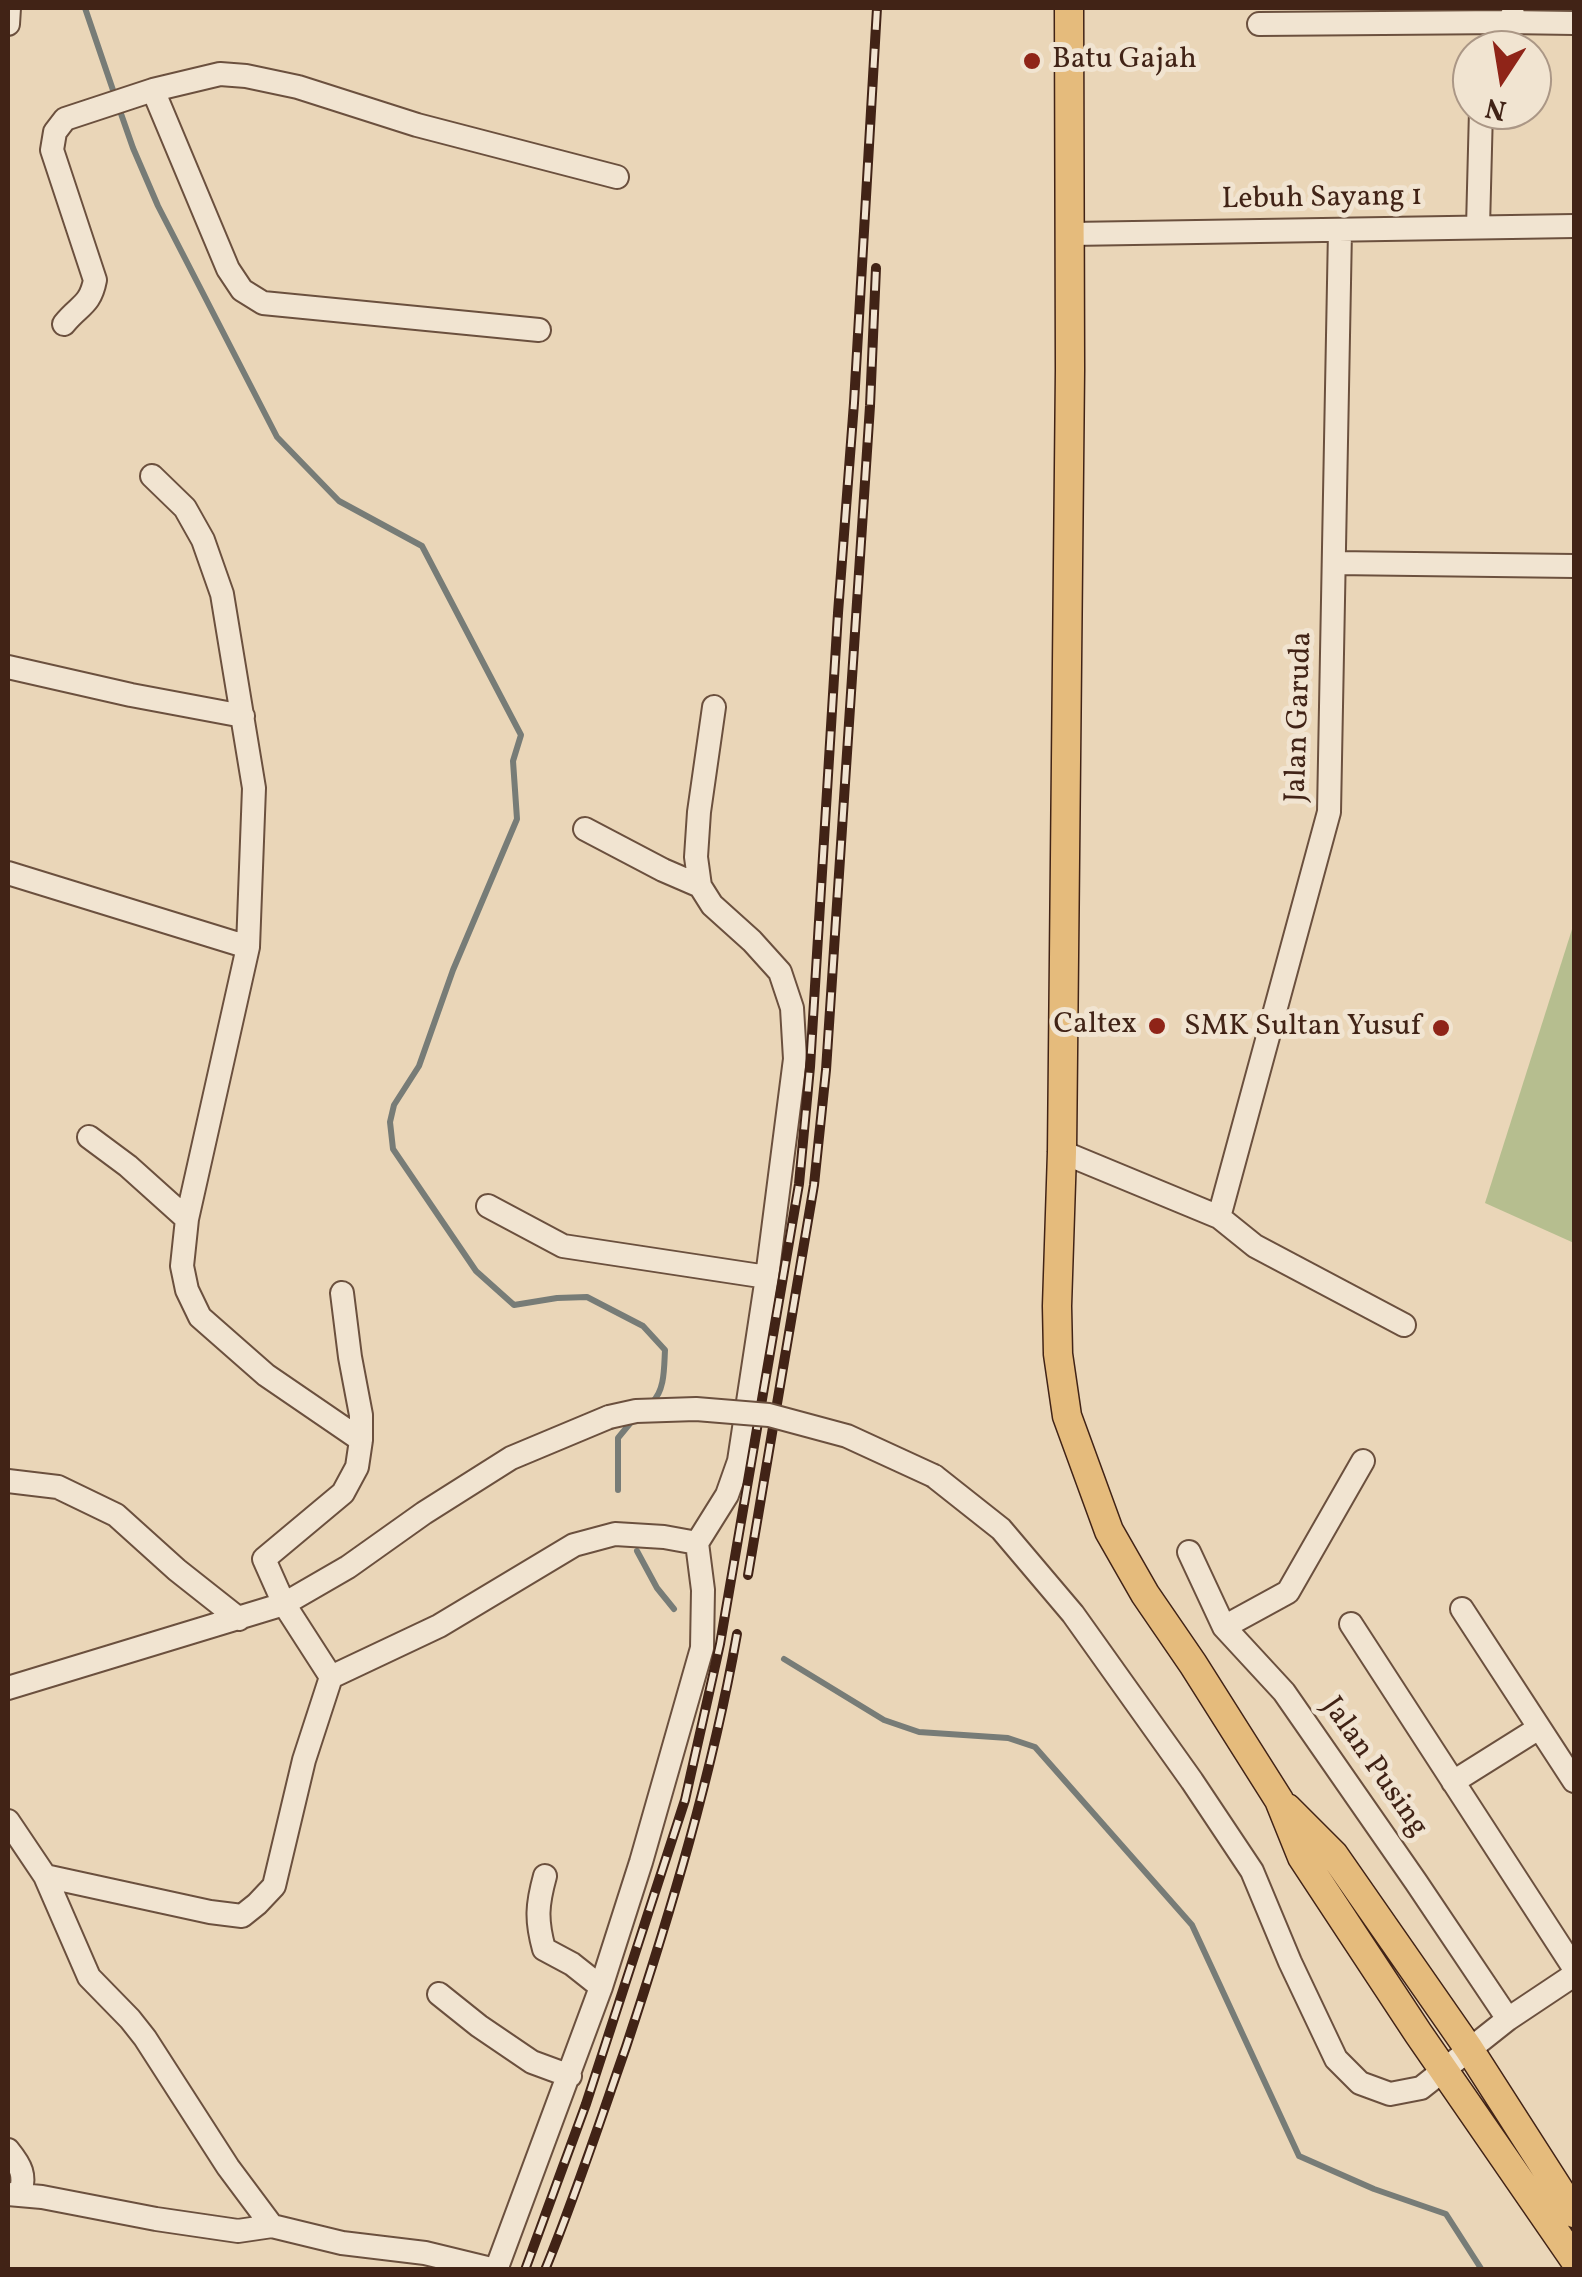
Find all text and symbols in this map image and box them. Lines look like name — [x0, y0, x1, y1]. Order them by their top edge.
north arrow — [1452, 30, 1552, 130]
place label: Batu Gajah — [1052, 43, 1197, 79]
marker: Batu Gajah — [1021, 50, 1043, 72]
text: N — [1482, 87, 1510, 129]
street label: Lebuh Sayang 1 — [1221, 180, 1423, 220]
street label: Jalan Garuda — [1280, 631, 1322, 803]
place label: Caltex — [1053, 1008, 1137, 1044]
place label: SMK Sultan Yusuf — [1184, 1010, 1421, 1046]
marker: Caltex — [1146, 1015, 1168, 1037]
marker: SMK Sultan Yusuf — [1430, 1017, 1452, 1039]
street label: Jalan Pusing — [1312, 1691, 1434, 1845]

